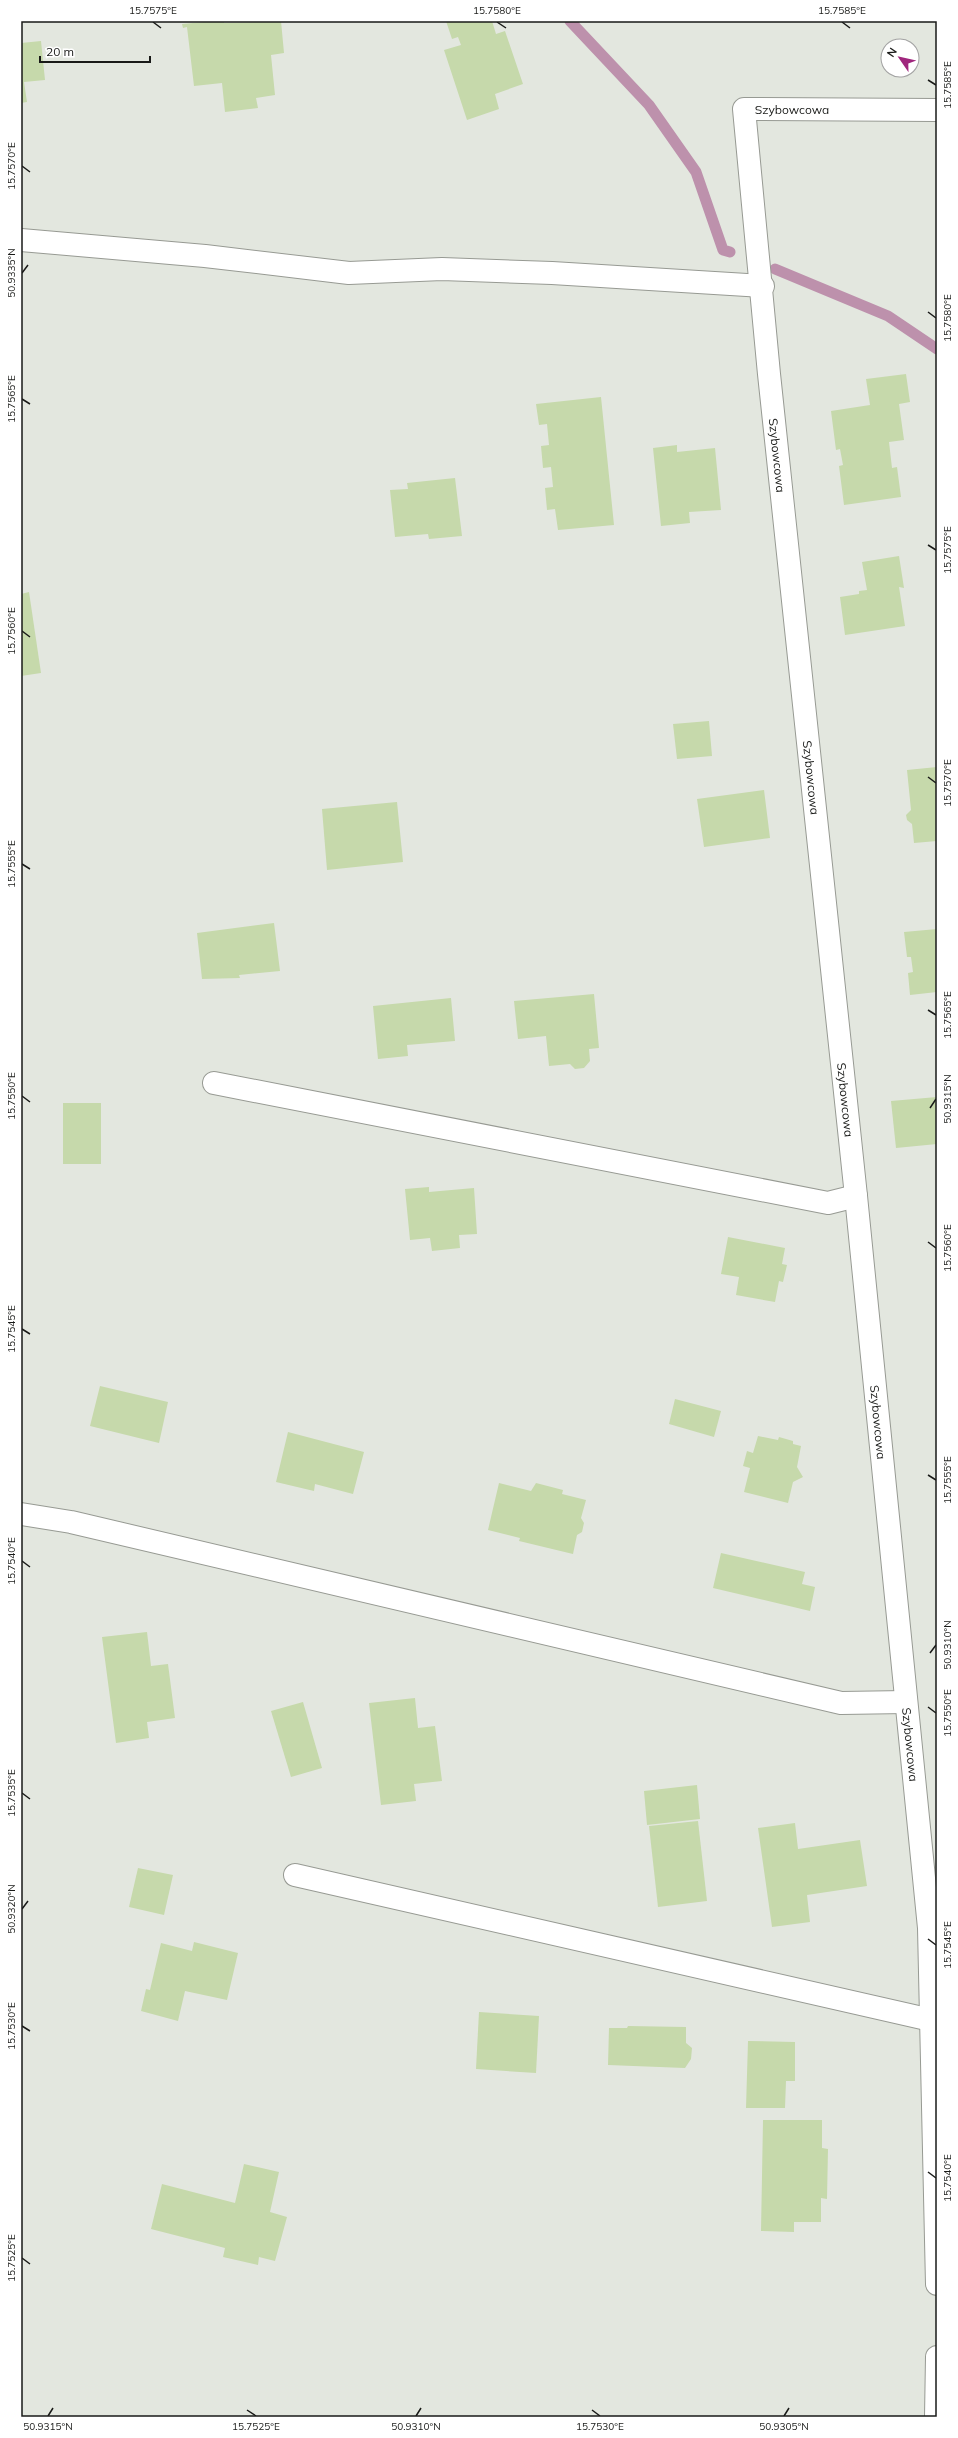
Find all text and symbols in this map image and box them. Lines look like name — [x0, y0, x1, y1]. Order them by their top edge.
text: 15.7575°E — [129, 4, 177, 17]
text: 15.7580°E — [473, 4, 521, 17]
text: 15.7585°E — [818, 4, 866, 17]
scale bar — [40, 38, 150, 64]
north arrow — [880, 38, 920, 78]
text: 20 m — [46, 44, 74, 59]
text: N — [884, 45, 900, 60]
text: 15.7585°E — [941, 61, 954, 109]
street label: Szybowcowa — [755, 102, 829, 117]
text: 15.7570°E — [5, 142, 18, 190]
text: 50.9335°N — [5, 248, 18, 298]
text: 15.7580°E — [941, 294, 954, 342]
text: 15.7565°E — [5, 375, 18, 423]
street label: Szybowcowa — [766, 418, 789, 493]
text: 15.7575°E — [941, 526, 954, 574]
text: 15.7560°E — [5, 607, 18, 655]
street label: Szybowcowa — [800, 740, 823, 815]
text: 15.7570°E — [941, 759, 954, 807]
text: 15.7555°E — [5, 840, 18, 888]
text: 15.7565°E — [941, 991, 954, 1039]
street label: Szybowcowa — [834, 1062, 857, 1138]
text: 15.7550°E — [5, 1072, 18, 1120]
text: 50.9315°N — [941, 1074, 954, 1124]
text: 15.7560°E — [941, 1224, 954, 1272]
text: 15.7545°E — [5, 1305, 18, 1353]
street label: Szybowcowa — [867, 1384, 890, 1460]
text: 15.7555°E — [941, 1456, 954, 1504]
text: 15.7540°E — [5, 1537, 18, 1585]
text: 50.9310°N — [941, 1620, 954, 1670]
text: 15.7550°E — [941, 1689, 954, 1737]
street label: Szybowcowa — [900, 1707, 922, 1782]
text: 15.7535°E — [5, 1769, 18, 1817]
text: 50.9320°N — [5, 1884, 18, 1934]
text: 15.7545°E — [941, 1921, 954, 1969]
text: 15.7530°E — [5, 2002, 18, 2050]
text: 15.7540°E — [941, 2154, 954, 2202]
text: 15.7525°E — [5, 2234, 18, 2282]
text: 50.9315°N — [23, 2420, 73, 2433]
text: 15.7525°E — [232, 2420, 280, 2433]
text: 50.9310°N — [391, 2420, 441, 2433]
text: 15.7530°E — [576, 2420, 624, 2433]
text: 50.9305°N — [759, 2420, 809, 2433]

